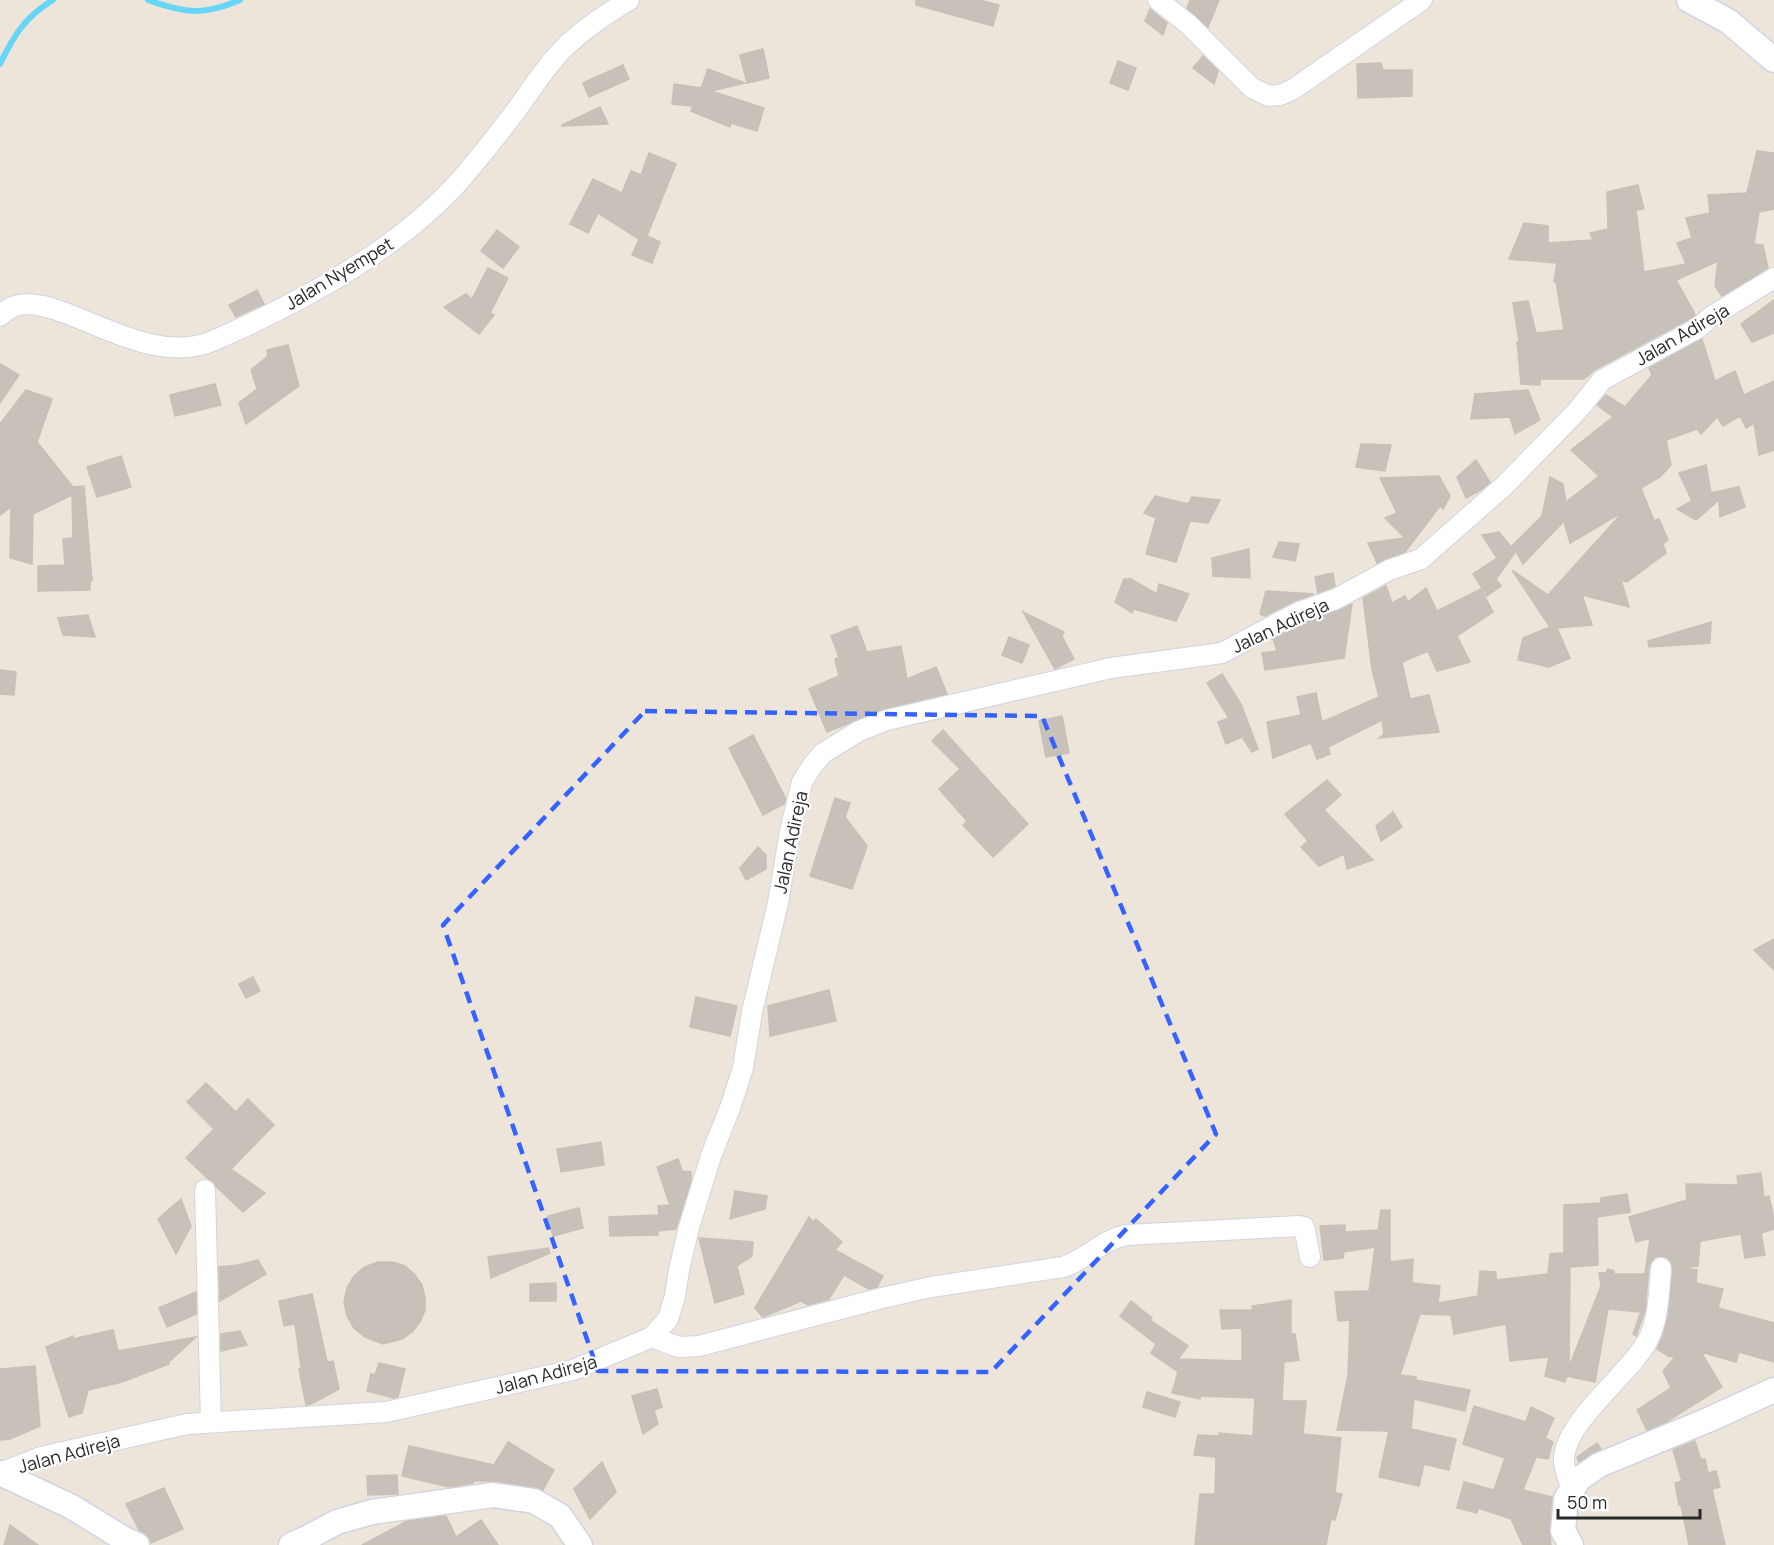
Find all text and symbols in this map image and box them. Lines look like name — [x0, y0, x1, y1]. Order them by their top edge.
street label: Jalan Nyempet — [280, 231, 398, 315]
street label: Jalan Adireja — [1631, 297, 1733, 371]
street label: Jalan Adireja — [1228, 592, 1332, 658]
street label: Jalan Adireja — [767, 788, 813, 896]
street label: Jalan Adireja — [492, 1349, 600, 1399]
street label: Jalan Adireja — [15, 1428, 123, 1478]
scale bar — [1558, 1482, 1700, 1520]
text: 50 m — [1567, 1490, 1607, 1514]

